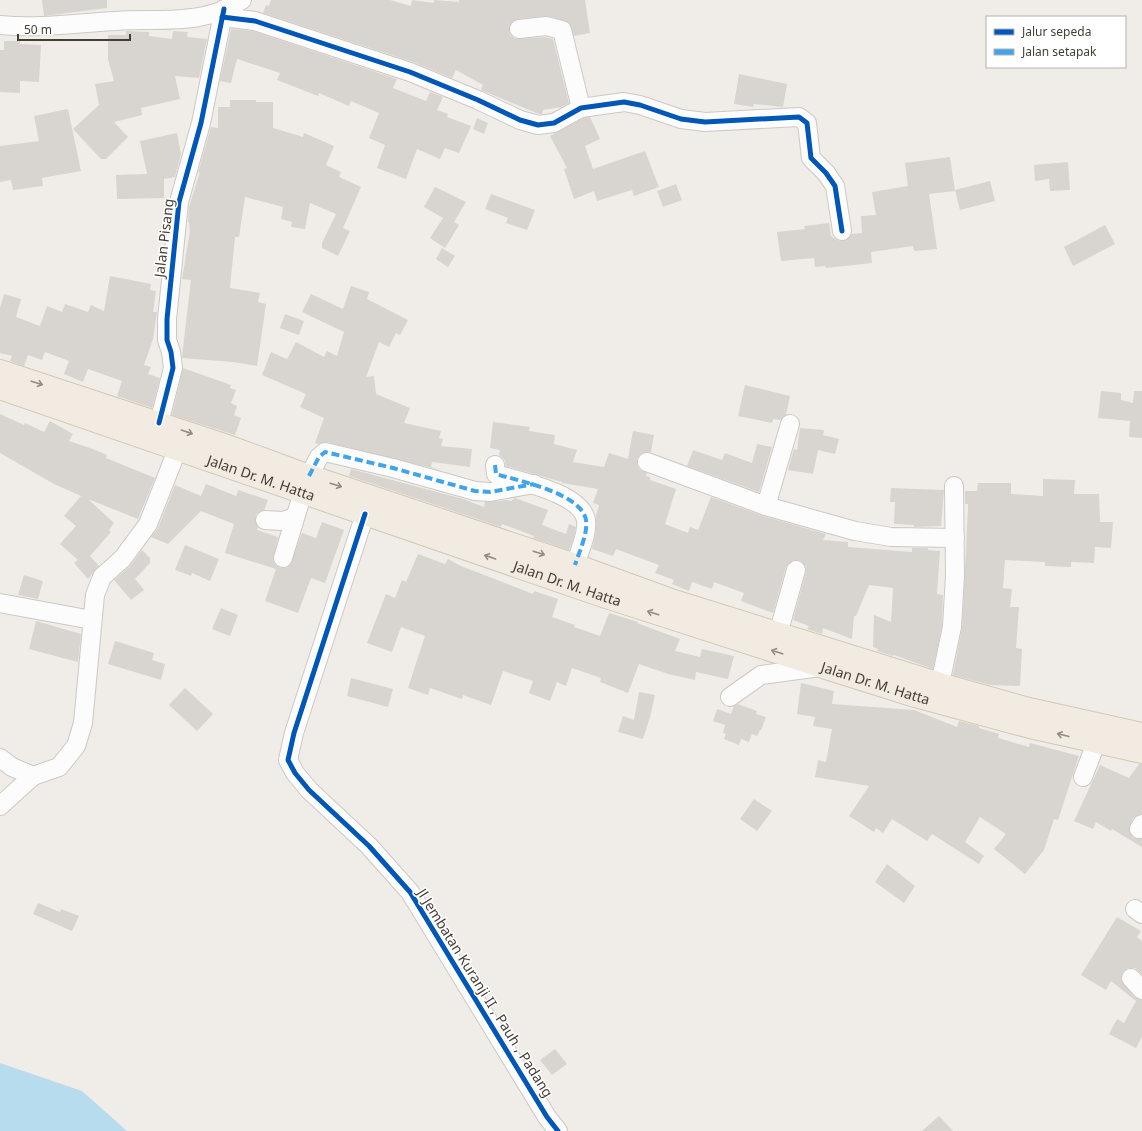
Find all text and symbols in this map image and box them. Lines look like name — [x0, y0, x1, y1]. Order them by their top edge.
scale bar — [18, 16, 130, 42]
legend — [986, 16, 1126, 68]
text: 50 m — [24, 21, 52, 38]
text: Jalur sepeda — [1021, 23, 1091, 40]
text: Jalan setapak — [1021, 43, 1097, 60]
street label: Jalan Pisang — [149, 197, 178, 280]
one-way arrow — [30, 380, 43, 387]
one-way arrow — [181, 429, 193, 437]
street label: Jalan Dr. M. Hatta — [203, 449, 318, 505]
one-way arrow — [330, 482, 343, 489]
one-way arrow — [532, 550, 545, 557]
one-way arrow — [484, 553, 496, 561]
street label: Jalan Dr. M. Hatta — [509, 555, 624, 610]
one-way arrow — [647, 608, 659, 616]
one-way arrow — [771, 648, 783, 656]
street label: Jalan Dr. M. Hatta — [817, 656, 932, 709]
one-way arrow — [1057, 730, 1070, 738]
street label: Jl Jembatan Kuranji II , Pauh , Padang — [412, 883, 558, 1101]

